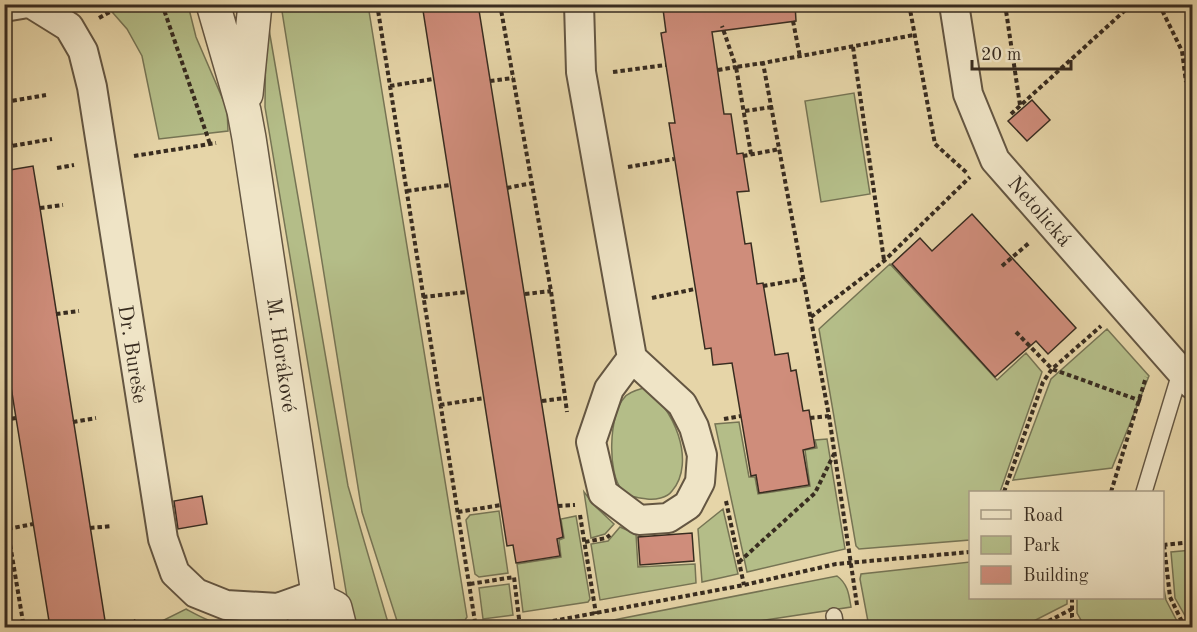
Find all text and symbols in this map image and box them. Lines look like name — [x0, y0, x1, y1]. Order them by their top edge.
scale bar — [972, 33, 1071, 71]
text: 20 m — [981, 46, 1021, 64]
street label: Netolická — [1003, 173, 1075, 251]
street label: M. Horákové — [262, 297, 299, 414]
street label: Dr. Bureše — [113, 303, 150, 405]
legend — [969, 491, 1164, 599]
text: Road — [1023, 507, 1063, 525]
text: Park — [1023, 537, 1060, 555]
text: Building — [1023, 567, 1089, 585]

